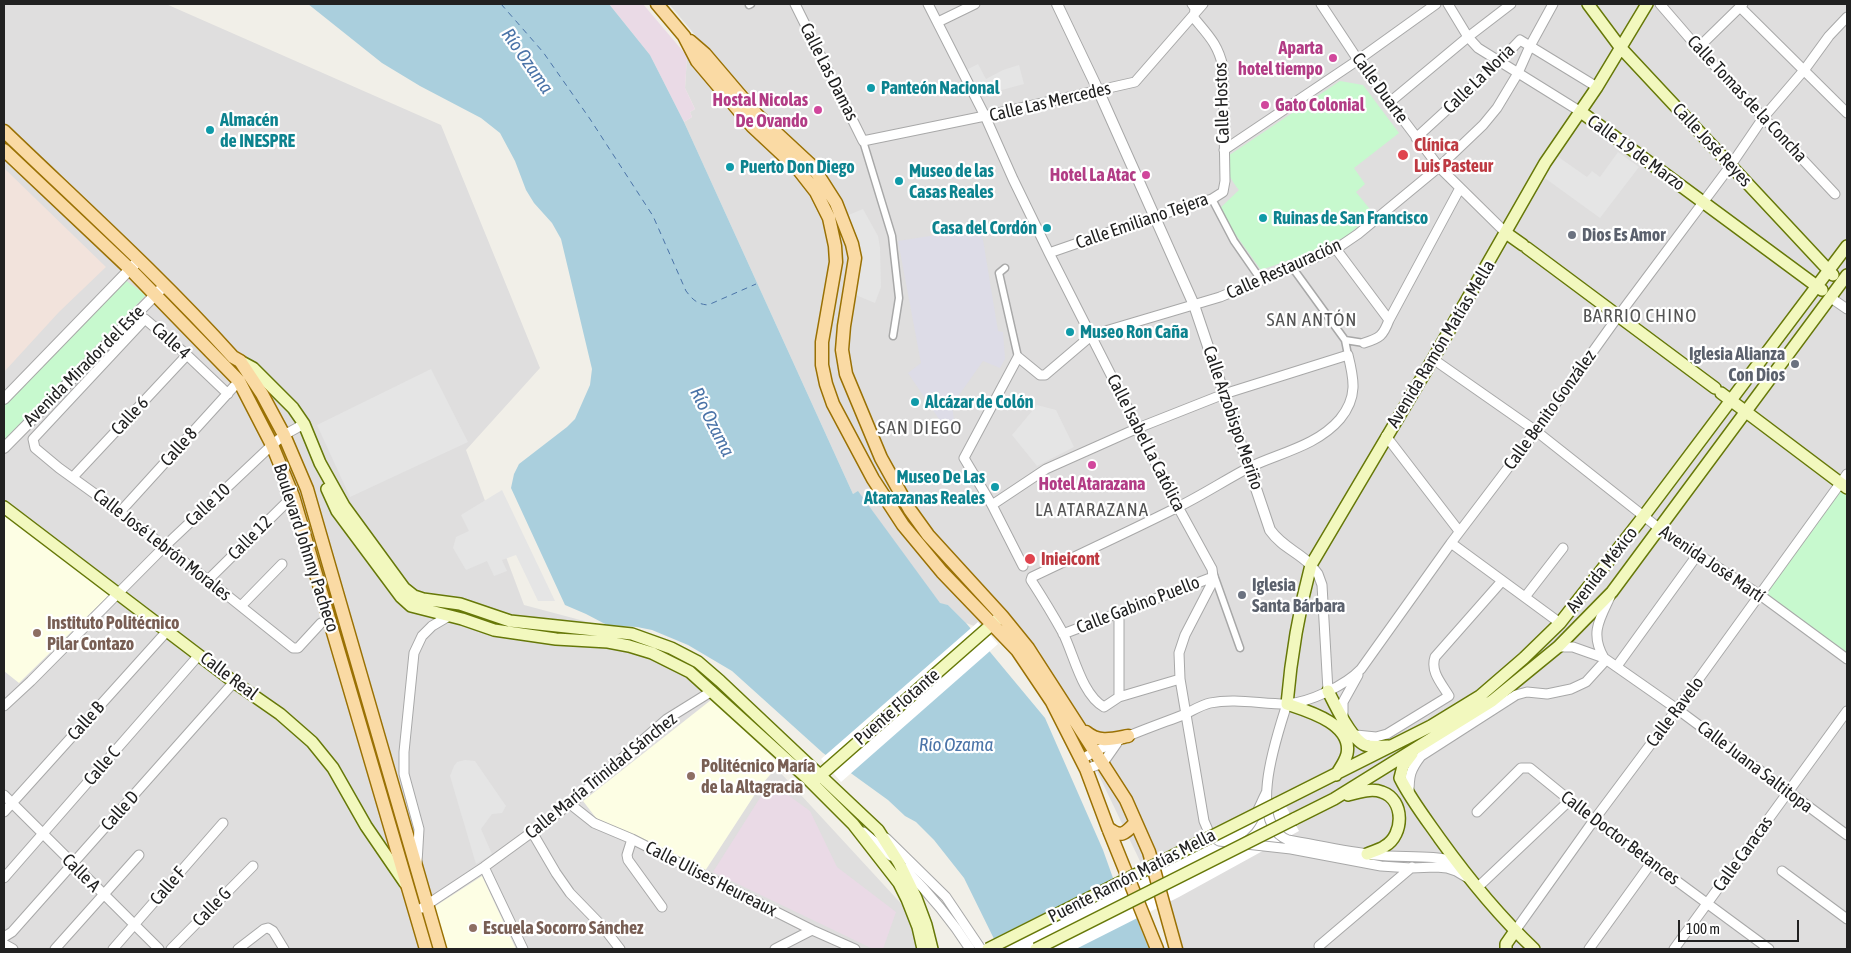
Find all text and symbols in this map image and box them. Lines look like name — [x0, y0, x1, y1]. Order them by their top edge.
street label: Calle Las Damas — [795, 20, 863, 124]
water label: Río Ozama — [496, 24, 558, 98]
street label: Calle Tomas de la Concha — [1683, 31, 1811, 167]
place label: Aparta hotel tiempo — [1238, 37, 1323, 80]
street label: Calle La Noria — [1439, 40, 1519, 118]
street label: Calle Duarte — [1347, 49, 1413, 127]
marker: Aparta hotel tiempo — [1327, 52, 1339, 64]
street label: Calle Hostos — [1210, 62, 1234, 144]
place label: Panteón Nacional — [881, 77, 999, 99]
street label: Calle Las Mercedes — [987, 78, 1113, 126]
marker: Panteón Nacional — [865, 82, 877, 94]
place label: Hostal Nicolas De Ovando — [713, 89, 808, 132]
place label: Gato Colonial — [1275, 94, 1364, 116]
marker: Gato Colonial — [1259, 99, 1271, 111]
street label: Calle José Reyes — [1668, 99, 1756, 191]
marker: Hostal Nicolas De Ovando — [812, 104, 824, 116]
place label: Almacén de INESPRE — [220, 109, 295, 152]
street label: Calle 19 de Marzo — [1583, 110, 1689, 196]
marker: Almacén de INESPRE — [204, 124, 216, 136]
place label: Clínica Luis Pasteur — [1414, 134, 1493, 176]
marker: Clínica Luis Pasteur — [1396, 148, 1410, 162]
place label: Puerto Don Diego — [740, 156, 855, 178]
place label: Museo de las Casas Reales — [909, 160, 994, 202]
marker: Puerto Don Diego — [724, 161, 736, 173]
place label: Hotel La Atac — [1050, 164, 1136, 186]
marker: Hotel La Atac — [1140, 169, 1152, 181]
marker: Museo de las Casas Reales — [893, 175, 905, 187]
street label: Calle Emiliano Tejera — [1073, 188, 1211, 254]
place label: Ruinas de San Francisco — [1273, 207, 1428, 229]
marker: Ruinas de San Francisco — [1257, 212, 1269, 224]
place label: Casa del Cordón — [932, 217, 1037, 239]
marker: Casa del Cordón — [1041, 222, 1053, 234]
place label: Dios Es Amor — [1582, 224, 1666, 246]
marker: Dios Es Amor — [1566, 229, 1578, 241]
street label: Calle Restauración — [1223, 234, 1345, 304]
street label: Avenida Ramón Matías Mella — [1382, 256, 1500, 432]
street label: Avenida Mirador del Este — [19, 301, 149, 431]
district label: BARRIO CHINO — [1581, 305, 1699, 327]
district label: SAN ANTÓN — [1265, 309, 1359, 331]
street label: Calle 4 — [147, 318, 195, 364]
place label: Museo Ron Caña — [1080, 321, 1188, 343]
marker: Museo Ron Caña — [1064, 326, 1076, 338]
street label: Calle Arzobispo Meriño — [1198, 343, 1268, 493]
place label: Iglesia Alianza Con Dios — [1689, 343, 1785, 386]
street label: Calle Benito González — [1499, 346, 1601, 474]
marker: Iglesia Alianza Con Dios — [1789, 358, 1801, 370]
street label: Calle Isabel La Católica — [1102, 371, 1190, 515]
water label: Río Ozama — [685, 384, 739, 460]
place label: Alcázar de Colón — [925, 391, 1034, 413]
street label: Calle 6 — [107, 392, 153, 440]
marker: Alcázar de Colón — [909, 396, 921, 408]
district label: SAN DIEGO — [876, 417, 964, 439]
street label: Calle 8 — [156, 423, 202, 471]
marker: Hotel Atarazana — [1086, 459, 1098, 471]
street label: Boulevard Johnny Pacheco — [269, 461, 343, 635]
place label: Museo De Las Atarazanas Reales — [864, 466, 985, 508]
place label: Hotel Atarazana — [1039, 473, 1145, 495]
street label: Calle 10 — [181, 479, 235, 531]
marker: Museo De Las Atarazanas Reales — [989, 481, 1001, 493]
street label: Calle José Lebrón Morales — [89, 484, 235, 606]
district label: LA ATARAZANA — [1034, 499, 1150, 521]
street label: Calle 12 — [223, 511, 277, 565]
street label: Avenida José Martí — [1655, 521, 1769, 607]
street label: Avenida México — [1562, 523, 1642, 617]
place label: Inieicont — [1041, 548, 1100, 570]
marker: Inieicont — [1023, 552, 1037, 566]
street label: Calle Gabino Puello — [1073, 572, 1203, 638]
place label: Iglesia Santa Bárbara — [1252, 574, 1345, 616]
marker: Iglesia Santa Bárbara — [1236, 589, 1248, 601]
place label: Instituto Politécnico Pilar Contazo — [47, 612, 180, 654]
marker: Instituto Politécnico Pilar Contazo — [31, 627, 43, 639]
street label: Calle Real — [196, 647, 262, 705]
street label: Puente Flotante — [850, 664, 944, 750]
street label: Calle Ravelo — [1642, 673, 1708, 751]
street label: Calle B — [63, 697, 109, 745]
street label: Calle María Trinidad Sánchez — [521, 708, 681, 844]
street label: Calle Juana Saltitopa — [1693, 716, 1817, 818]
water label: Río Ozama — [919, 734, 993, 756]
street label: Calle C — [79, 742, 125, 790]
place label: Politécnico María de la Altagracia — [701, 755, 815, 798]
marker: Politécnico María de la Altagracia — [685, 770, 697, 782]
street label: Calle D — [96, 786, 144, 836]
street label: Calle Doctor Betances — [1556, 786, 1684, 890]
street label: Calle Caracas — [1709, 812, 1777, 896]
street label: Puente Ramón Matías Mella — [1045, 824, 1219, 928]
street label: Calle Ulises Heureaux — [642, 837, 780, 921]
street label: Calle A — [57, 849, 105, 897]
street label: Calle F — [146, 862, 190, 910]
street label: Calle G — [188, 883, 236, 931]
scale bar — [1681, 910, 1802, 942]
place label: Escuela Socorro Sánchez — [483, 917, 644, 939]
text: 100 m — [1686, 920, 1720, 937]
marker: Escuela Socorro Sánchez — [467, 922, 479, 934]

